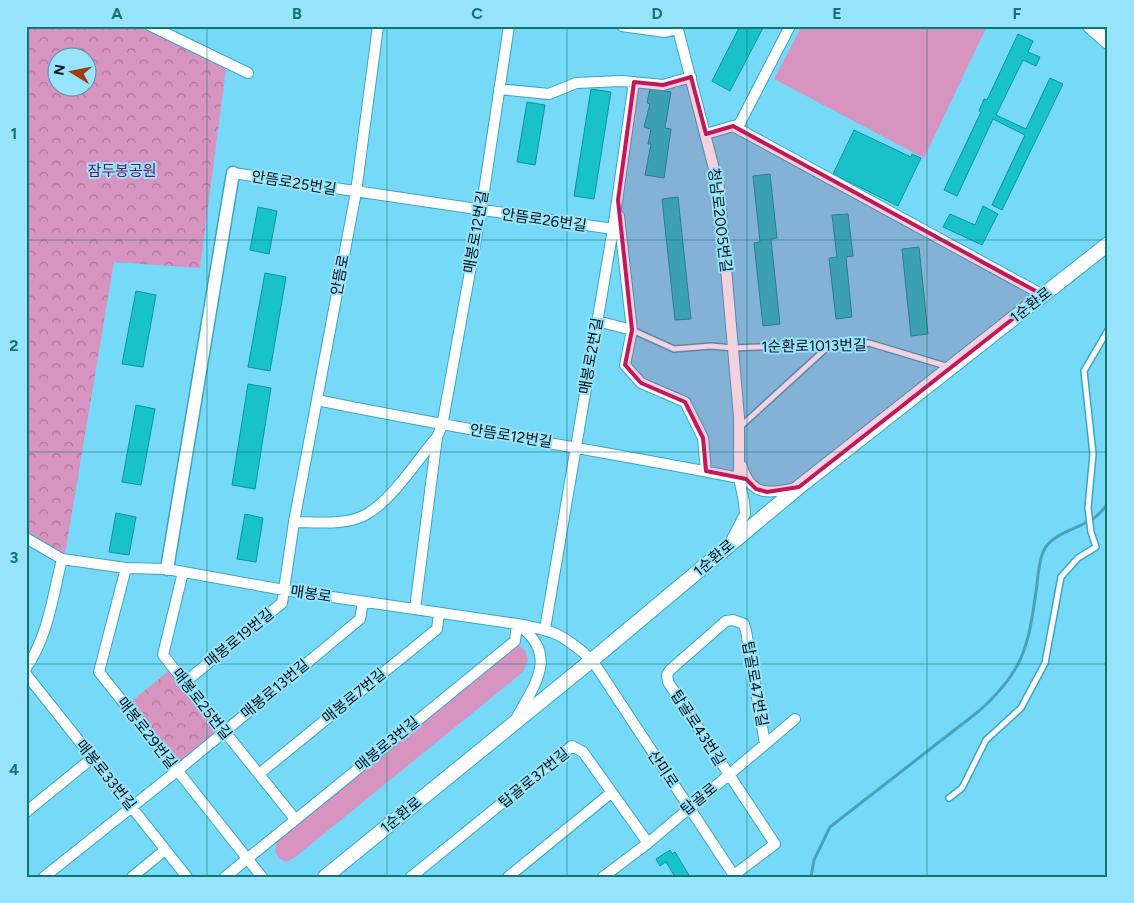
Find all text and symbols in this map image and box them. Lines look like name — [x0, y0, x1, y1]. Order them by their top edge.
text: A — [111, 4, 123, 23]
text: B — [292, 4, 302, 23]
text: C — [471, 4, 483, 23]
text: D — [651, 4, 663, 23]
text: E — [832, 4, 842, 23]
text: F — [1013, 4, 1022, 23]
north arrow — [48, 48, 98, 98]
text: N — [50, 63, 69, 77]
text: 1 — [11, 124, 17, 143]
park label: 잠두봉공원 — [87, 162, 157, 180]
street label: 안뜸로25번길 — [250, 167, 338, 199]
street label: 청남로2005번길 — [705, 167, 735, 273]
street label: 매봉로12번길 — [460, 189, 492, 275]
street label: 안뜸로26번길 — [500, 205, 588, 235]
street label: 안뜸로 — [327, 253, 353, 297]
street label: 1순환로 — [1007, 283, 1055, 327]
street label: 매봉로2번길 — [575, 316, 607, 396]
text: 2 — [9, 336, 19, 355]
street label: 1순환로1013번길 — [761, 336, 867, 356]
street label: 안뜸로12번길 — [468, 421, 554, 451]
street label: 1순환로 — [690, 536, 738, 580]
text: 3 — [10, 548, 19, 567]
street label: 매봉로 — [289, 582, 333, 606]
street label: 매봉로19번길 — [201, 605, 277, 671]
street label: 탑골로47번길 — [739, 640, 771, 728]
street label: 매봉로13번길 — [237, 655, 313, 723]
street label: 매봉로25번길 — [168, 665, 236, 743]
street label: 매봉로7번길 — [318, 665, 390, 727]
street label: 탑골로43번길 — [667, 687, 729, 769]
street label: 매봉로29번길 — [113, 694, 181, 772]
street label: 매봉로3번길 — [351, 713, 423, 775]
street label: 매봉로33번길 — [72, 736, 140, 814]
street label: 탑골로37번길 — [495, 744, 573, 812]
street label: 산미로 — [644, 747, 682, 791]
text: 4 — [9, 760, 19, 779]
street label: 탑골로 — [677, 779, 721, 819]
street label: 1순환로 — [377, 793, 425, 837]

